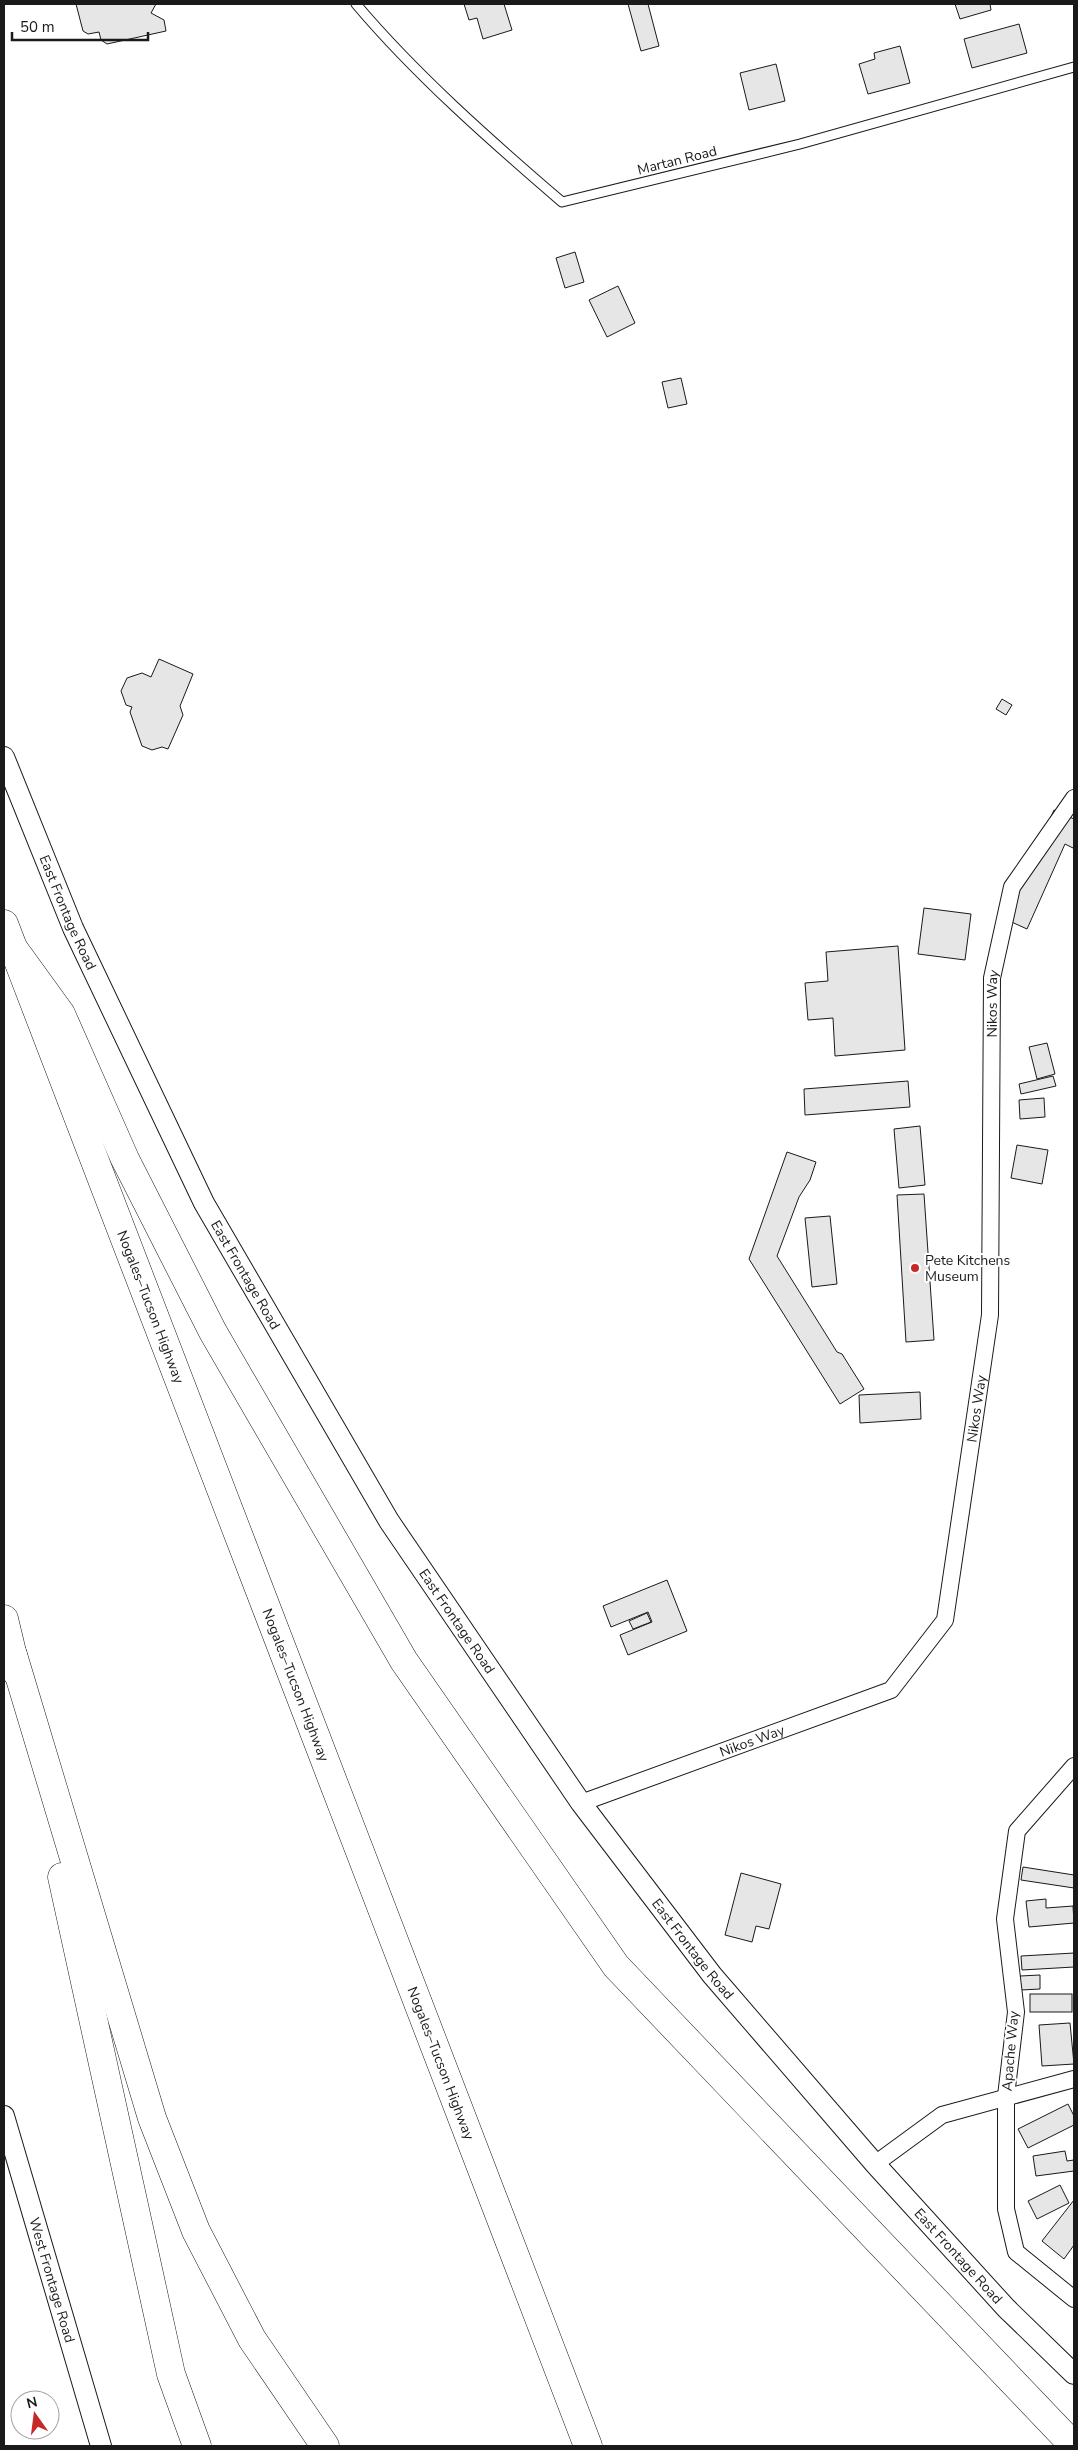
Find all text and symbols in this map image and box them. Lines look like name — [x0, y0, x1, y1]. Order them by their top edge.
scale bar — [12, 10, 149, 42]
text: 50 m — [20, 17, 55, 37]
street label: Martan Road — [635, 141, 719, 180]
street label: East Frontage Road — [35, 852, 101, 973]
street label: Nikos Way — [983, 967, 1004, 1038]
street label: East Frontage Road — [206, 1217, 284, 1333]
street label: Nogales–Tucson Highway — [112, 1228, 189, 1387]
place label: Pete Kitchens Museum — [925, 1251, 1011, 1286]
marker: Pete Kitchens Museum — [909, 1262, 921, 1274]
street label: Nikos Way — [962, 1373, 991, 1444]
street label: East Frontage Road — [414, 1565, 499, 1678]
street label: Nogales–Tucson Highway — [258, 1606, 334, 1765]
street label: Nikos Way — [717, 1720, 788, 1762]
street label: East Frontage Road — [647, 1895, 738, 2004]
street label: Nogales–Tucson Highway — [403, 1984, 479, 2143]
street label: Apache Way — [998, 2009, 1024, 2092]
street label: East Frontage Road — [910, 2204, 1007, 2308]
street label: West Frontage Road — [24, 2215, 79, 2345]
north arrow — [10, 2390, 60, 2440]
text: N — [25, 2392, 39, 2413]

